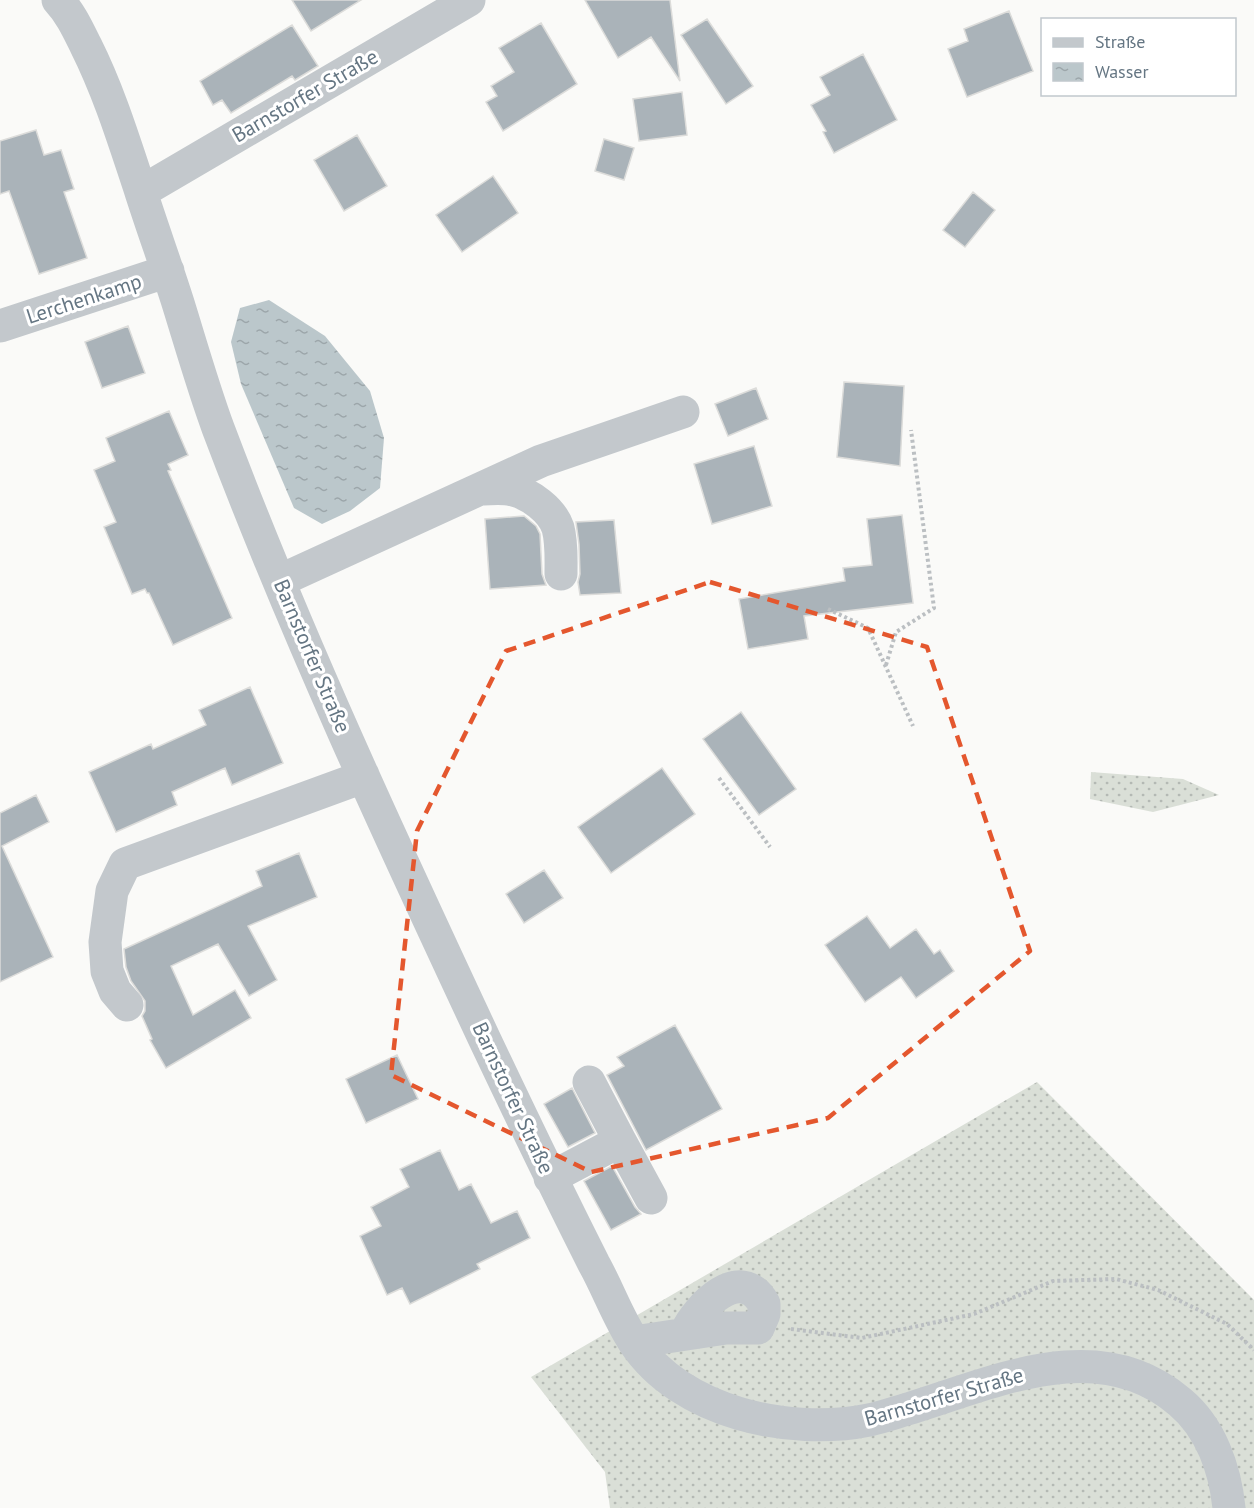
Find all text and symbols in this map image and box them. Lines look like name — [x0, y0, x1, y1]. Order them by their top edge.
legend — [1041, 18, 1236, 96]
text: Straße — [1095, 30, 1146, 53]
street label: Barnstorfer Straße — [227, 43, 383, 148]
text: Wasser — [1095, 60, 1149, 83]
street label: Lerchenkamp — [23, 267, 145, 330]
street label: Barnstorfer Straße — [268, 575, 357, 737]
street label: Barnstorfer Straße — [467, 1018, 560, 1178]
street label: Barnstorfer Straße — [861, 1361, 1027, 1432]

